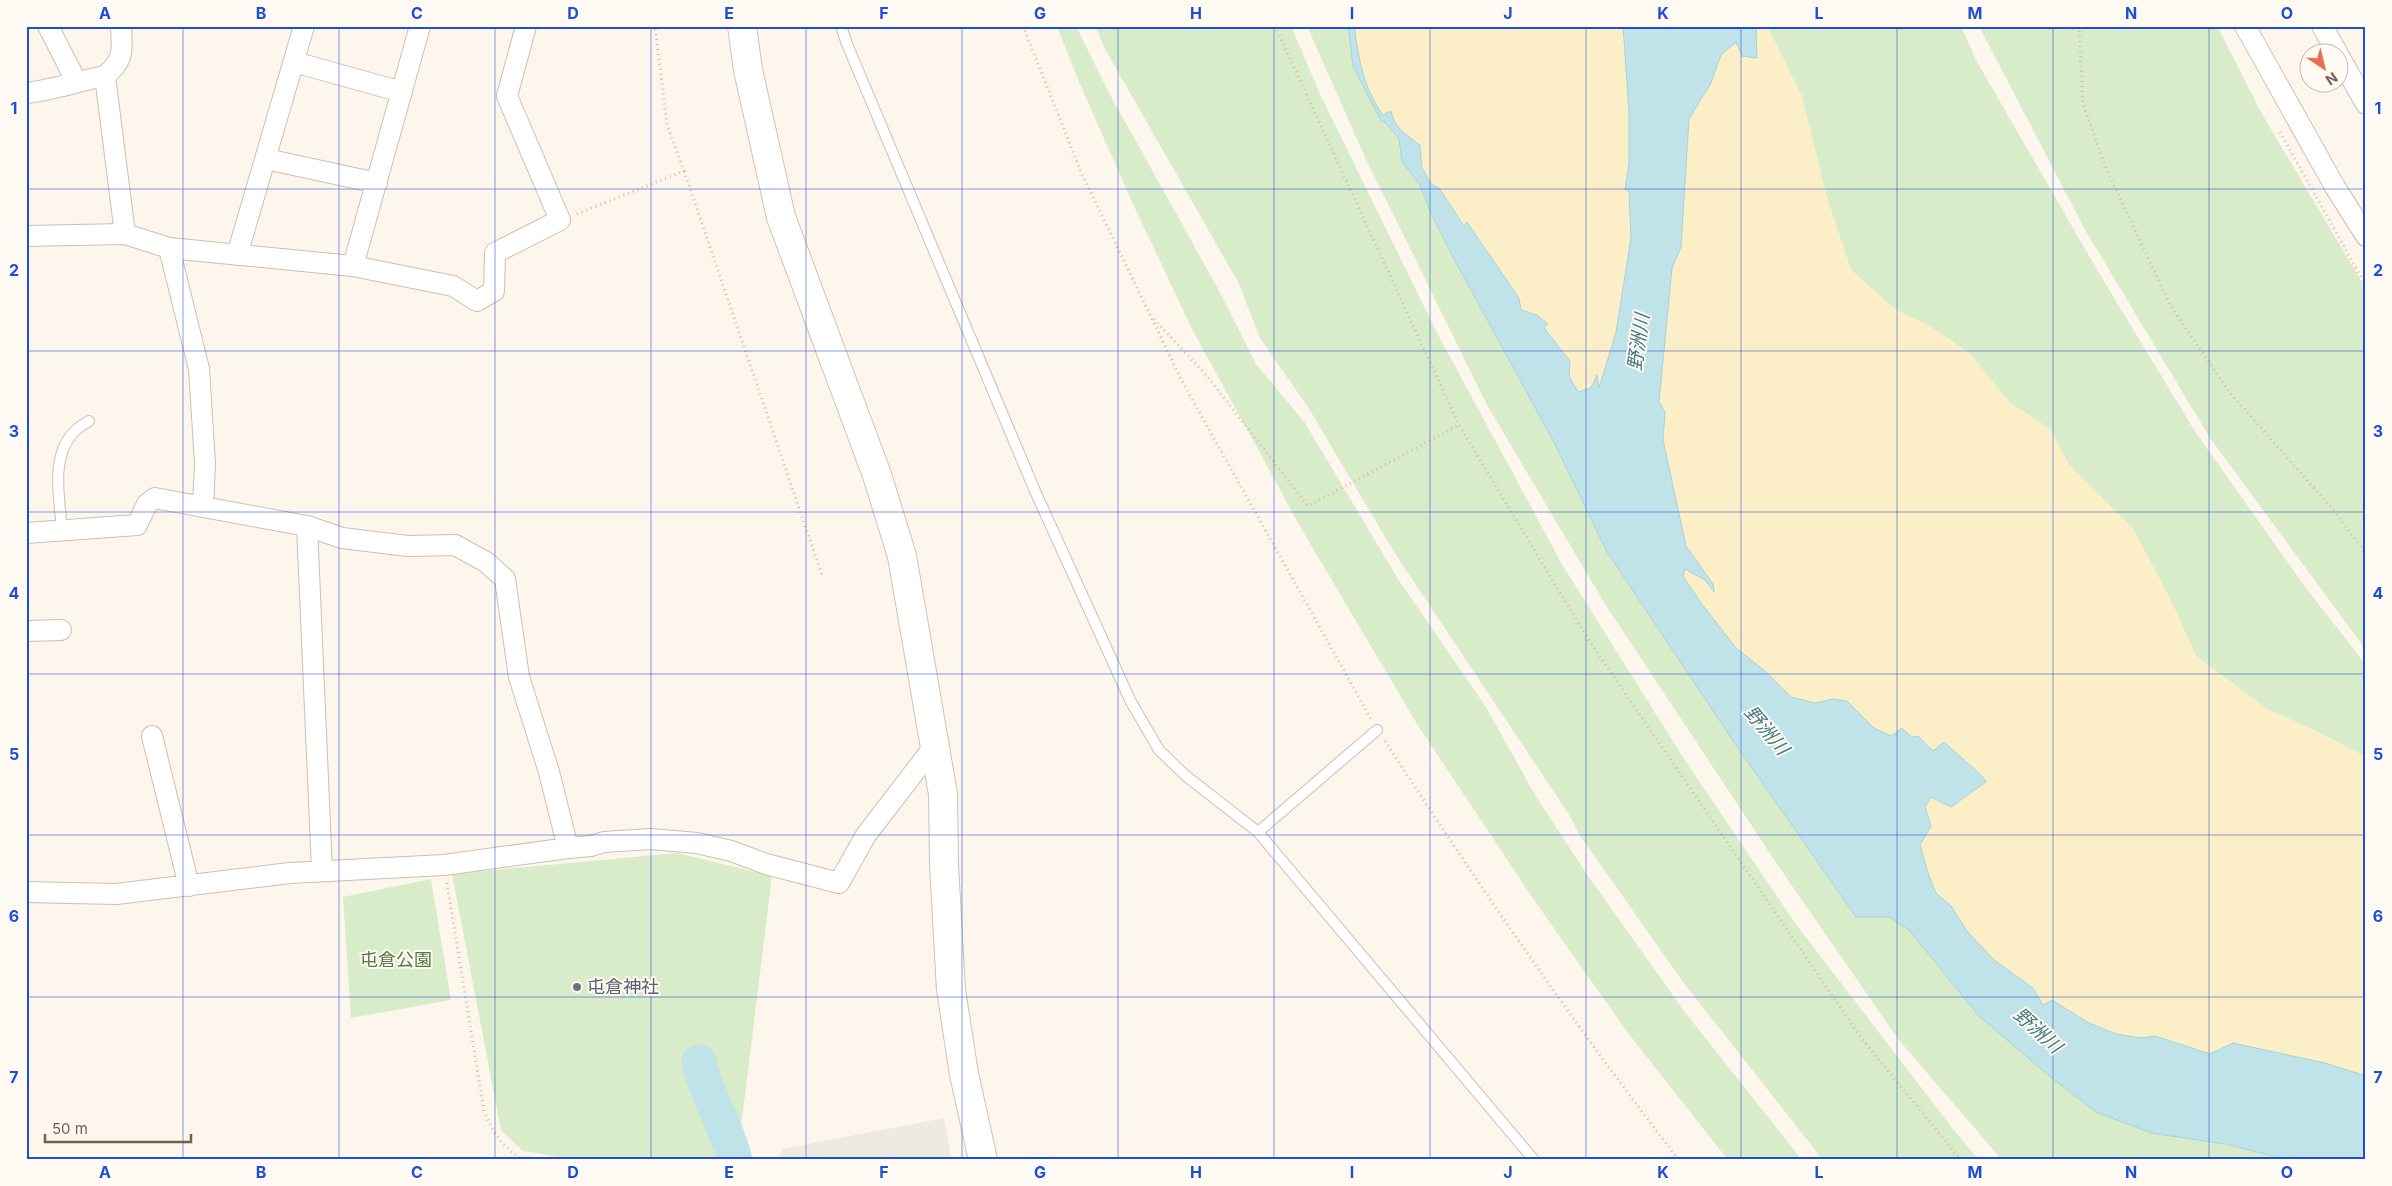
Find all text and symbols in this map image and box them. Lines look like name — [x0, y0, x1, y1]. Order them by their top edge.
text: A — [99, 3, 111, 23]
text: B — [256, 3, 266, 23]
text: C — [411, 3, 423, 23]
text: D — [567, 3, 579, 23]
text: E — [724, 3, 734, 23]
text: F — [879, 3, 889, 23]
text: G — [1034, 3, 1046, 23]
text: H — [1190, 3, 1202, 23]
text: I — [1350, 3, 1354, 23]
text: J — [1503, 3, 1513, 23]
text: K — [1657, 3, 1669, 23]
text: L — [1814, 3, 1824, 23]
text: M — [1968, 3, 1982, 23]
text: N — [2125, 3, 2137, 23]
text: O — [2281, 3, 2293, 23]
north arrow — [2300, 42, 2350, 92]
text: N — [2322, 69, 2341, 89]
text: 1 — [11, 98, 17, 118]
text: 1 — [2375, 98, 2381, 118]
text: 2 — [9, 260, 19, 280]
text: 2 — [2373, 260, 2383, 280]
water label: 野洲川 — [1623, 310, 1654, 372]
text: 3 — [9, 421, 19, 441]
text: 3 — [2373, 421, 2383, 441]
text: 4 — [9, 583, 20, 603]
text: 4 — [2373, 583, 2384, 603]
water label: 野洲川 — [1739, 701, 1795, 761]
text: 5 — [9, 744, 19, 764]
text: 5 — [2373, 744, 2383, 764]
text: 6 — [9, 906, 19, 926]
text: 6 — [2373, 906, 2383, 926]
park label: 屯倉公園 — [360, 949, 432, 970]
place label: 屯倉神社 — [587, 976, 659, 997]
marker: 屯倉神社 — [571, 981, 583, 993]
water label: 野洲川 — [2009, 1003, 2068, 1059]
text: 7 — [9, 1067, 19, 1087]
text: 7 — [2373, 1067, 2383, 1087]
scale bar — [45, 1111, 191, 1143]
text: 50 m — [52, 1119, 88, 1138]
text: A — [99, 1162, 111, 1182]
text: B — [256, 1162, 266, 1182]
text: C — [411, 1162, 423, 1182]
text: D — [567, 1162, 579, 1182]
text: E — [724, 1162, 734, 1182]
text: F — [879, 1162, 889, 1182]
text: G — [1034, 1162, 1046, 1182]
text: H — [1190, 1162, 1202, 1182]
text: I — [1350, 1162, 1354, 1182]
text: J — [1503, 1162, 1513, 1182]
text: K — [1657, 1162, 1669, 1182]
text: L — [1814, 1162, 1824, 1182]
text: M — [1968, 1162, 1982, 1182]
text: N — [2125, 1162, 2137, 1182]
text: O — [2281, 1162, 2293, 1182]

